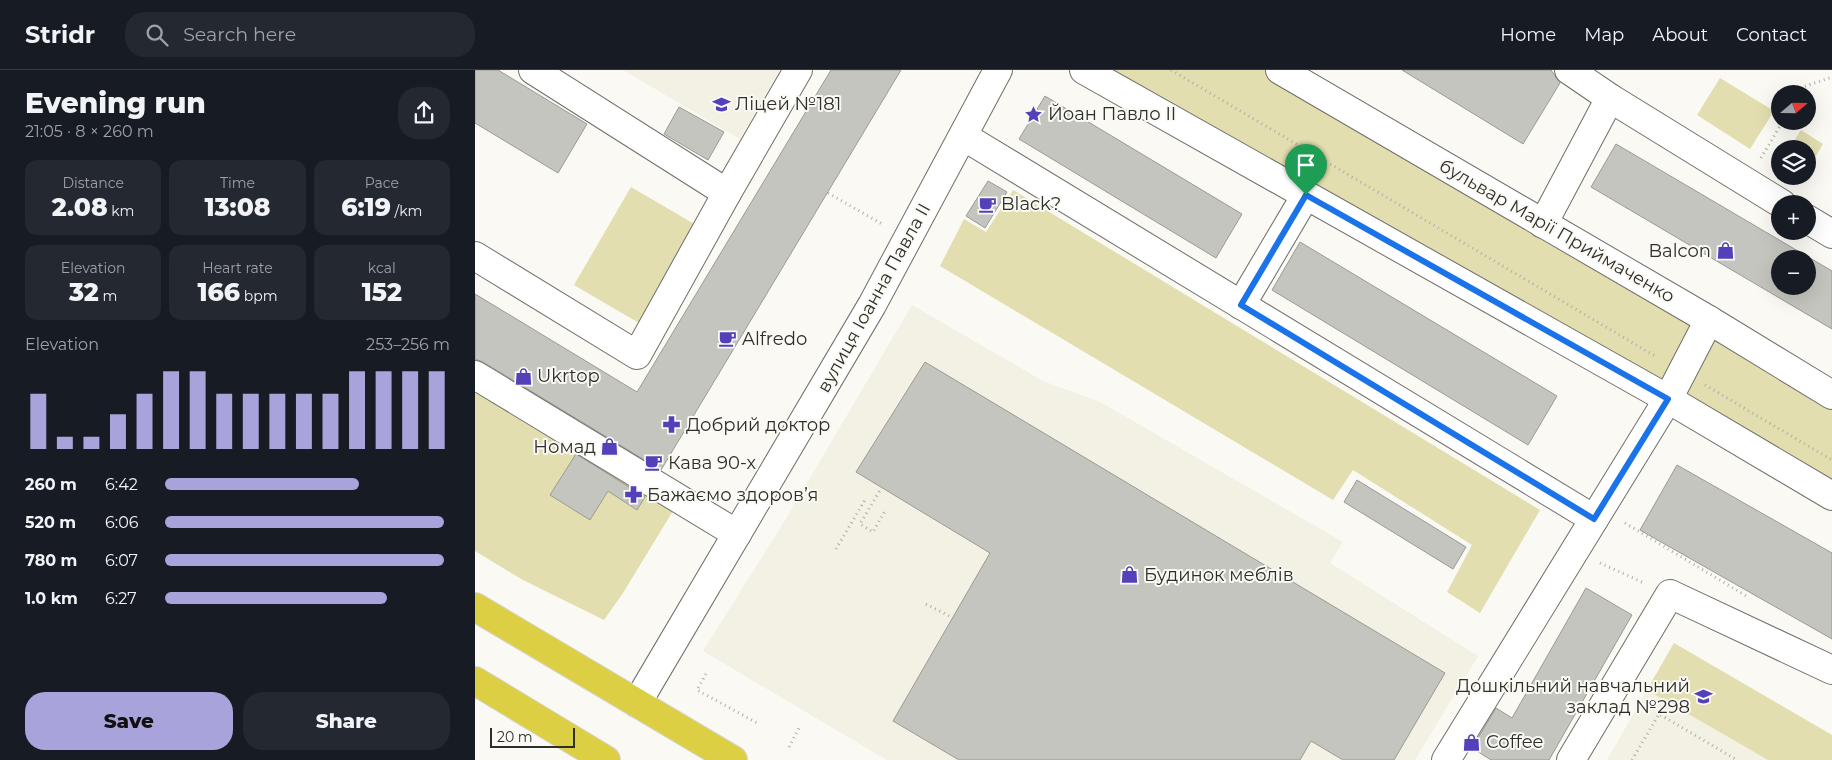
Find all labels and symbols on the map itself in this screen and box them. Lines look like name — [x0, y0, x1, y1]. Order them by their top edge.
north arrow — [1771, 85, 1816, 130]
place label: Ліцей №181 — [735, 93, 841, 115]
school or university icon: Ліцей №181 — [711, 94, 731, 114]
place label: Йоан Павло II — [1048, 103, 1176, 125]
place icon: Йоан Павло II — [1024, 104, 1044, 124]
pin — [1285, 144, 1327, 195]
street label: бульвар Марії Приймаченко — [1435, 154, 1679, 308]
place label: Black? — [1001, 193, 1061, 215]
cafe icon: Black? — [977, 194, 997, 214]
street label: вулиця Іоанна Павла II — [813, 200, 935, 396]
place label: Balcon — [1649, 240, 1711, 262]
shop icon: Balcon — [1715, 241, 1735, 261]
place label: Alfredo — [742, 328, 807, 350]
cafe icon: Alfredo — [718, 329, 738, 349]
place label: Ukrtop — [537, 365, 600, 387]
shop icon: Ukrtop — [513, 366, 533, 386]
place label: Добрий доктор — [686, 414, 830, 436]
pharmacy icon: Добрий доктор — [662, 415, 682, 435]
place label: Номад — [533, 436, 596, 458]
shop icon: Номад — [600, 437, 620, 457]
place label: Кава 90-х — [668, 452, 756, 474]
cafe icon: Кава 90-х — [644, 453, 664, 473]
place label: Бажаємо здоровʼя — [647, 484, 818, 506]
pharmacy icon: Бажаємо здоровʼя — [623, 485, 643, 505]
place label: Будинок меблів — [1144, 564, 1294, 586]
shop icon: Будинок меблів — [1120, 565, 1140, 585]
place label: Дошкільний навчальний заклад №298 — [1456, 675, 1690, 718]
school or university icon: Дошкільний навчальний заклад №298 — [1694, 686, 1714, 706]
scale bar — [490, 725, 575, 748]
place label: Coffee — [1486, 731, 1544, 753]
shop icon: Coffee — [1462, 732, 1482, 752]

